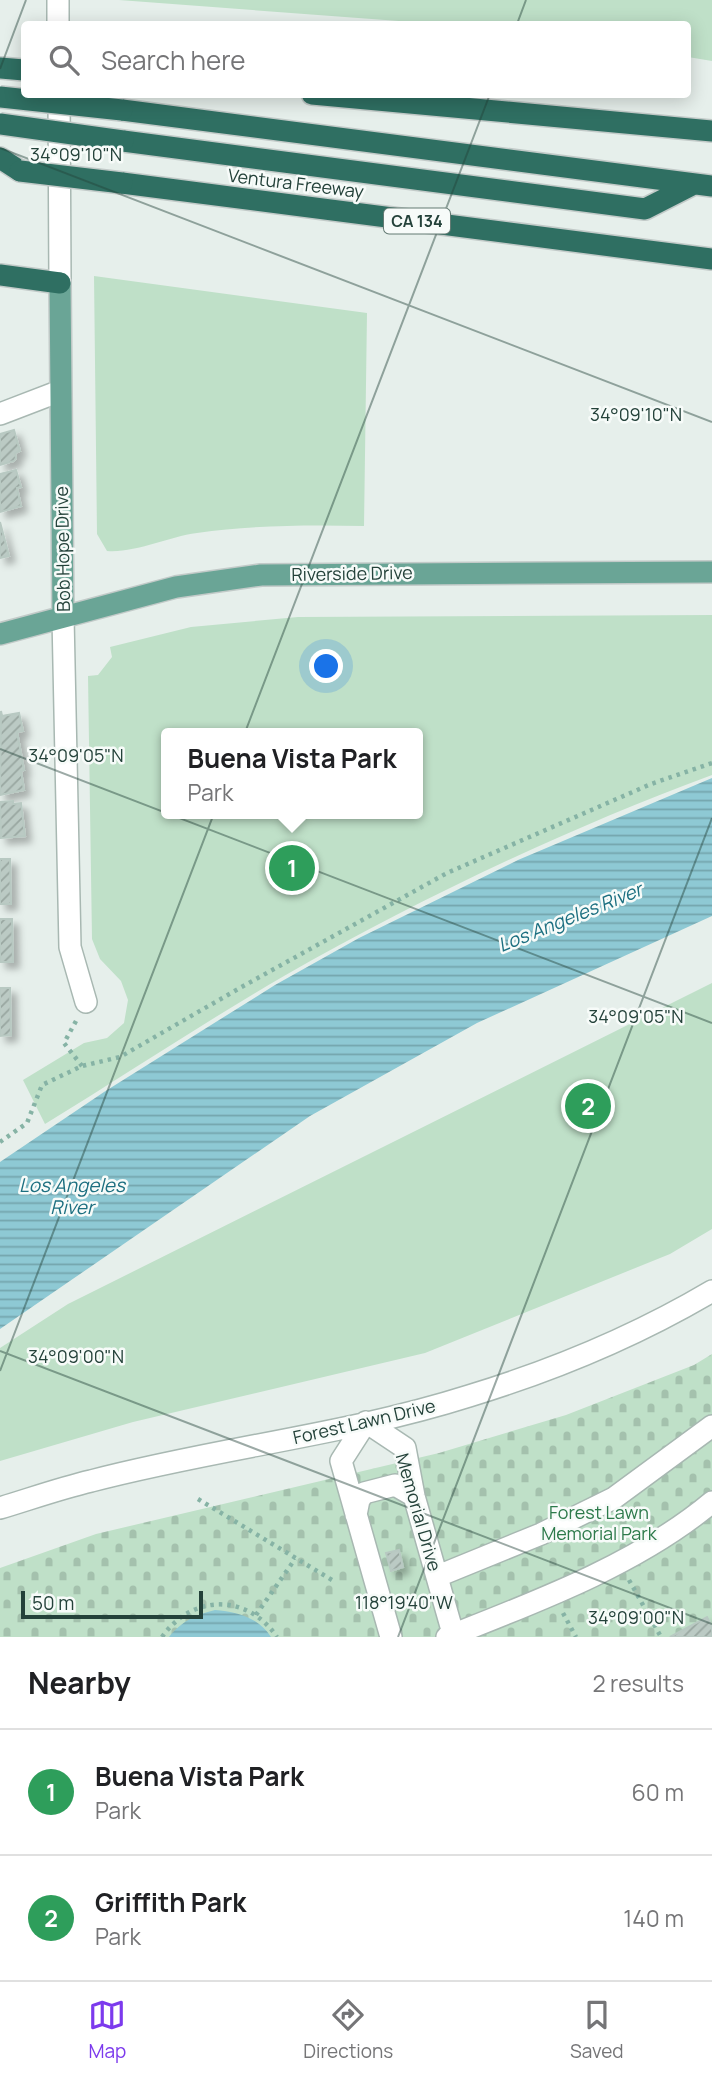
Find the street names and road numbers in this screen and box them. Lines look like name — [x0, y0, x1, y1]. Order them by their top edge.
street label: Ventura Freeway — [227, 163, 366, 203]
road number: CA 134 — [384, 209, 450, 234]
street label: Bob Hope Drive — [49, 486, 75, 612]
street label: Riverside Drive — [291, 560, 413, 586]
street label: Forest Lawn Drive — [290, 1393, 438, 1449]
street label: Memorial Drive — [391, 1450, 447, 1574]

